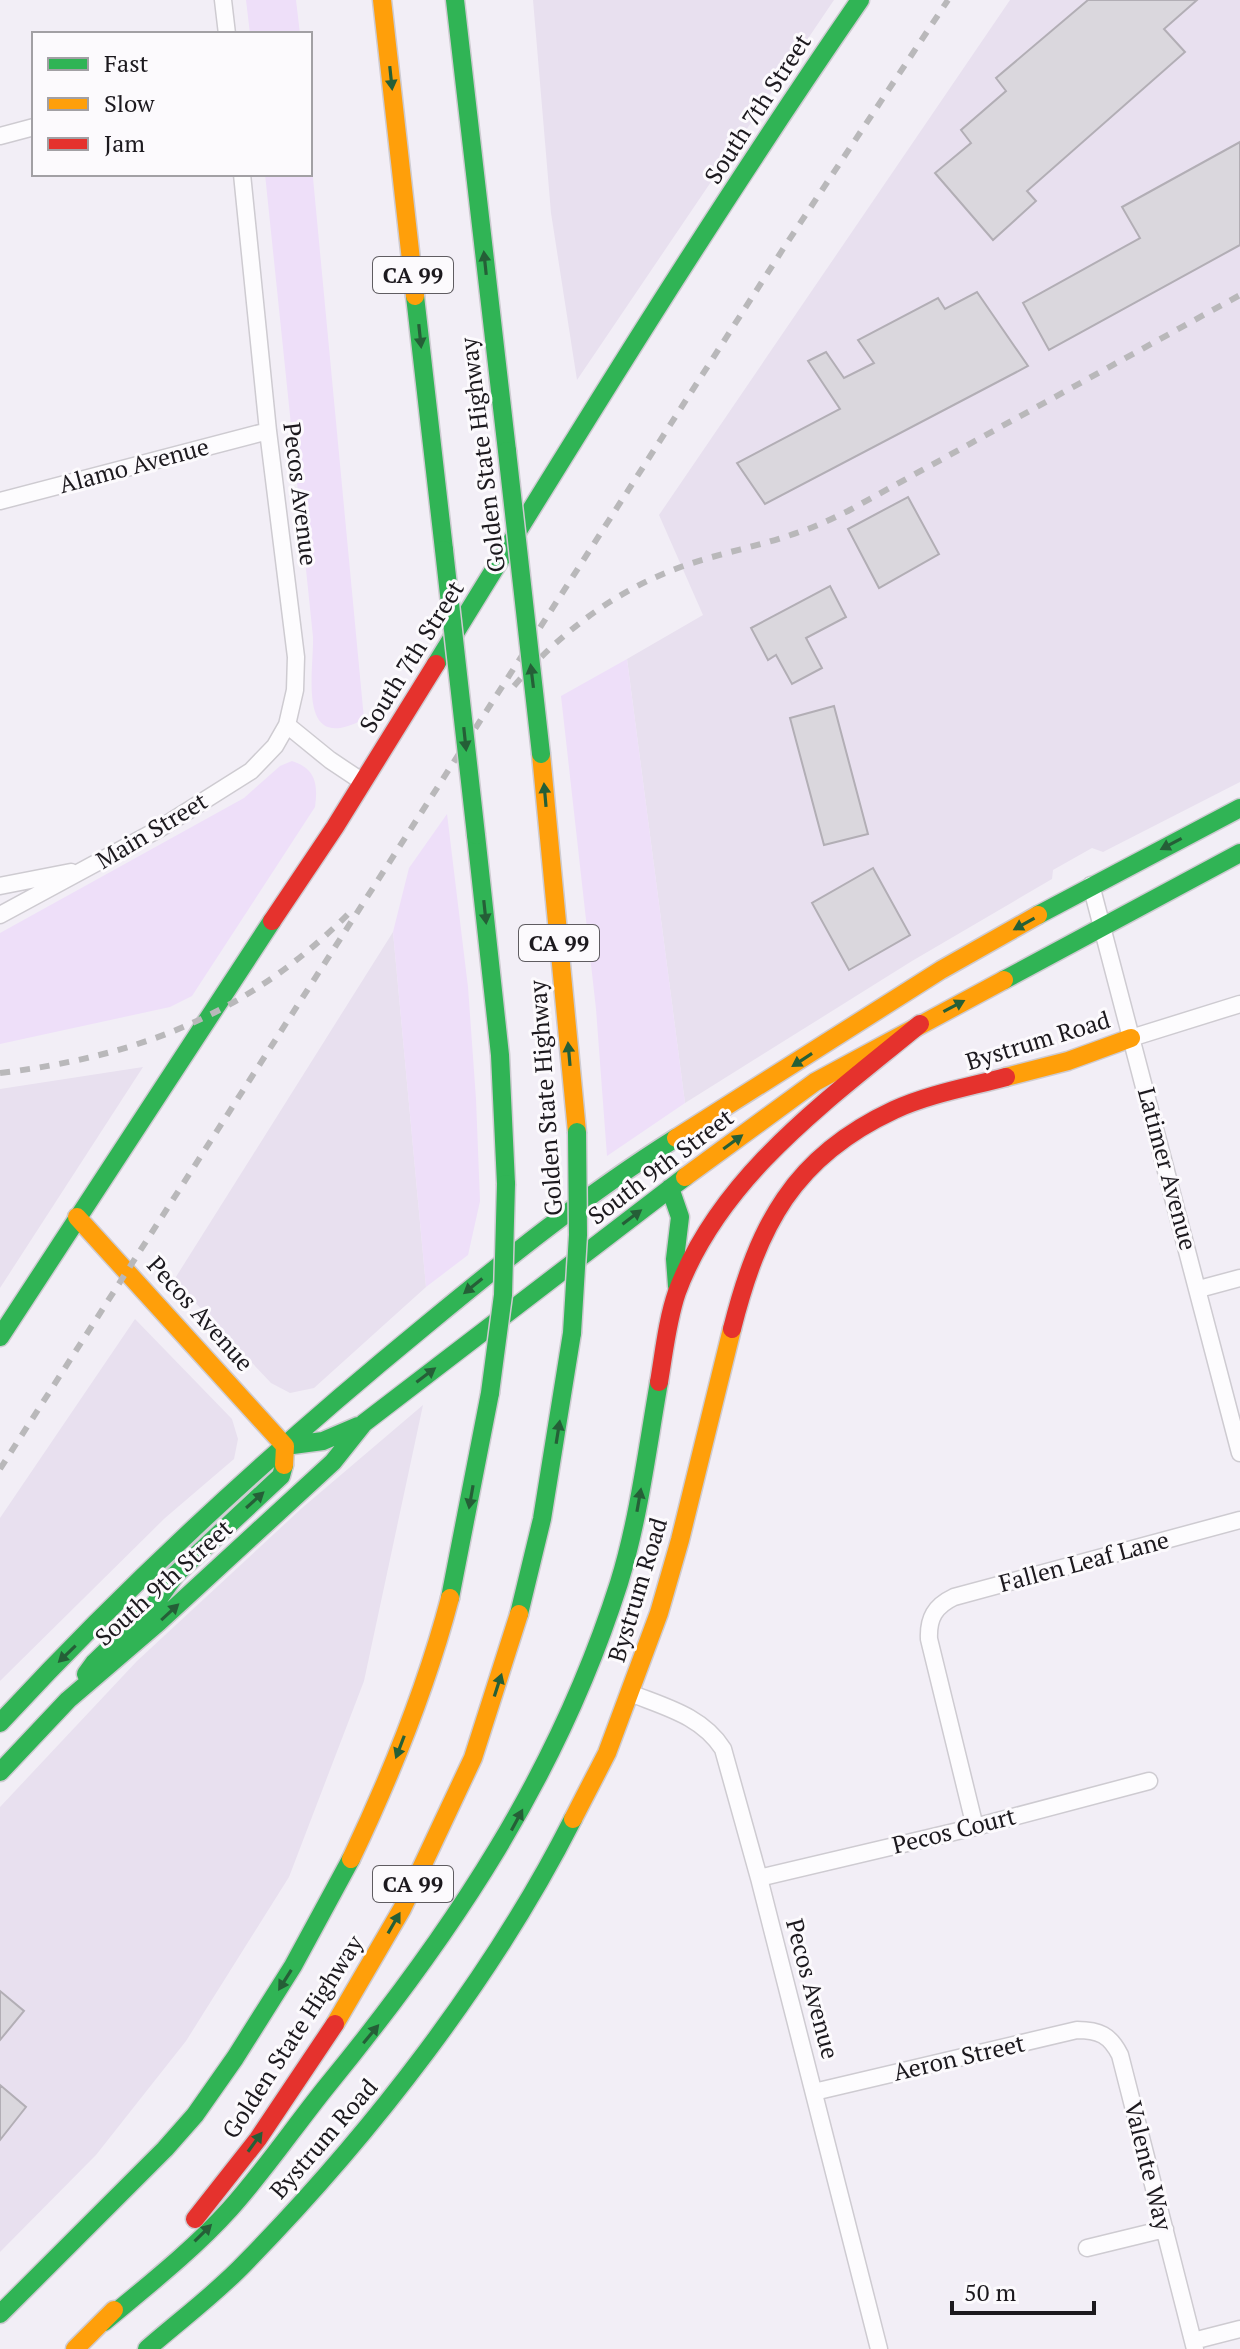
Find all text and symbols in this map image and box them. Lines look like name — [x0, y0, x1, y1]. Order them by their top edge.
street label: South 7th Street — [697, 27, 818, 190]
legend — [32, 32, 312, 176]
text: Fast — [104, 47, 149, 79]
one-way arrow — [385, 65, 398, 90]
text: Slow — [104, 87, 155, 119]
text: Jam — [104, 127, 145, 159]
one-way arrow — [478, 250, 491, 275]
road number: CA 99 — [373, 257, 453, 293]
one-way arrow — [414, 324, 427, 349]
street label: Golden State Highway — [452, 335, 512, 574]
street label: Pecos Avenue — [276, 420, 326, 567]
street label: Alamo Avenue — [55, 430, 212, 500]
street label: South 7th Street — [352, 574, 471, 738]
one-way arrow — [526, 663, 539, 688]
one-way arrow — [459, 727, 472, 752]
one-way arrow — [539, 782, 552, 807]
street label: Main Street — [90, 784, 213, 876]
one-way arrow — [1159, 837, 1182, 850]
one-way arrow — [478, 900, 491, 925]
one-way arrow — [1012, 917, 1035, 930]
road number: CA 99 — [519, 925, 599, 961]
street label: Golden State Highway — [521, 978, 569, 1217]
one-way arrow — [943, 999, 965, 1013]
street label: Bystrum Road — [962, 1003, 1114, 1077]
one-way arrow — [563, 1041, 576, 1066]
one-way arrow — [791, 1052, 813, 1066]
street label: Latimer Avenue — [1131, 1084, 1205, 1254]
street label: South 9th Street — [581, 1101, 740, 1231]
one-way arrow — [723, 1135, 744, 1150]
one-way arrow — [622, 1210, 642, 1226]
street label: Pecos Avenue — [141, 1249, 261, 1378]
one-way arrow — [463, 1278, 483, 1294]
one-way arrow — [416, 1368, 436, 1384]
one-way arrow — [552, 1420, 565, 1445]
one-way arrow — [465, 1485, 477, 1510]
one-way arrow — [633, 1487, 646, 1512]
one-way arrow — [245, 1492, 264, 1510]
street label: South 9th Street — [88, 1512, 239, 1652]
street label: Bystrum Road — [600, 1514, 674, 1666]
street label: Fallen Leaf Lane — [995, 1523, 1172, 1599]
one-way arrow — [160, 1604, 179, 1622]
one-way arrow — [58, 1645, 77, 1663]
one-way arrow — [493, 1673, 505, 1697]
one-way arrow — [393, 1735, 406, 1759]
street label: Pecos Court — [889, 1799, 1019, 1861]
one-way arrow — [510, 1809, 524, 1831]
road number: CA 99 — [373, 1866, 453, 1902]
one-way arrow — [387, 1912, 401, 1934]
street label: Pecos Avenue — [779, 1915, 847, 2062]
street label: Golden State Highway — [214, 1928, 370, 2144]
one-way arrow — [279, 1969, 293, 1991]
one-way arrow — [362, 2024, 379, 2045]
street label: Aeron Street — [890, 2026, 1028, 2088]
street label: Bystrum Road — [262, 2072, 384, 2205]
street label: Valente Way — [1117, 2098, 1181, 2235]
one-way arrow — [247, 2132, 262, 2153]
one-way arrow — [194, 2224, 212, 2243]
scale bar — [952, 2265, 1094, 2315]
text: 50 m — [964, 2276, 1016, 2308]

